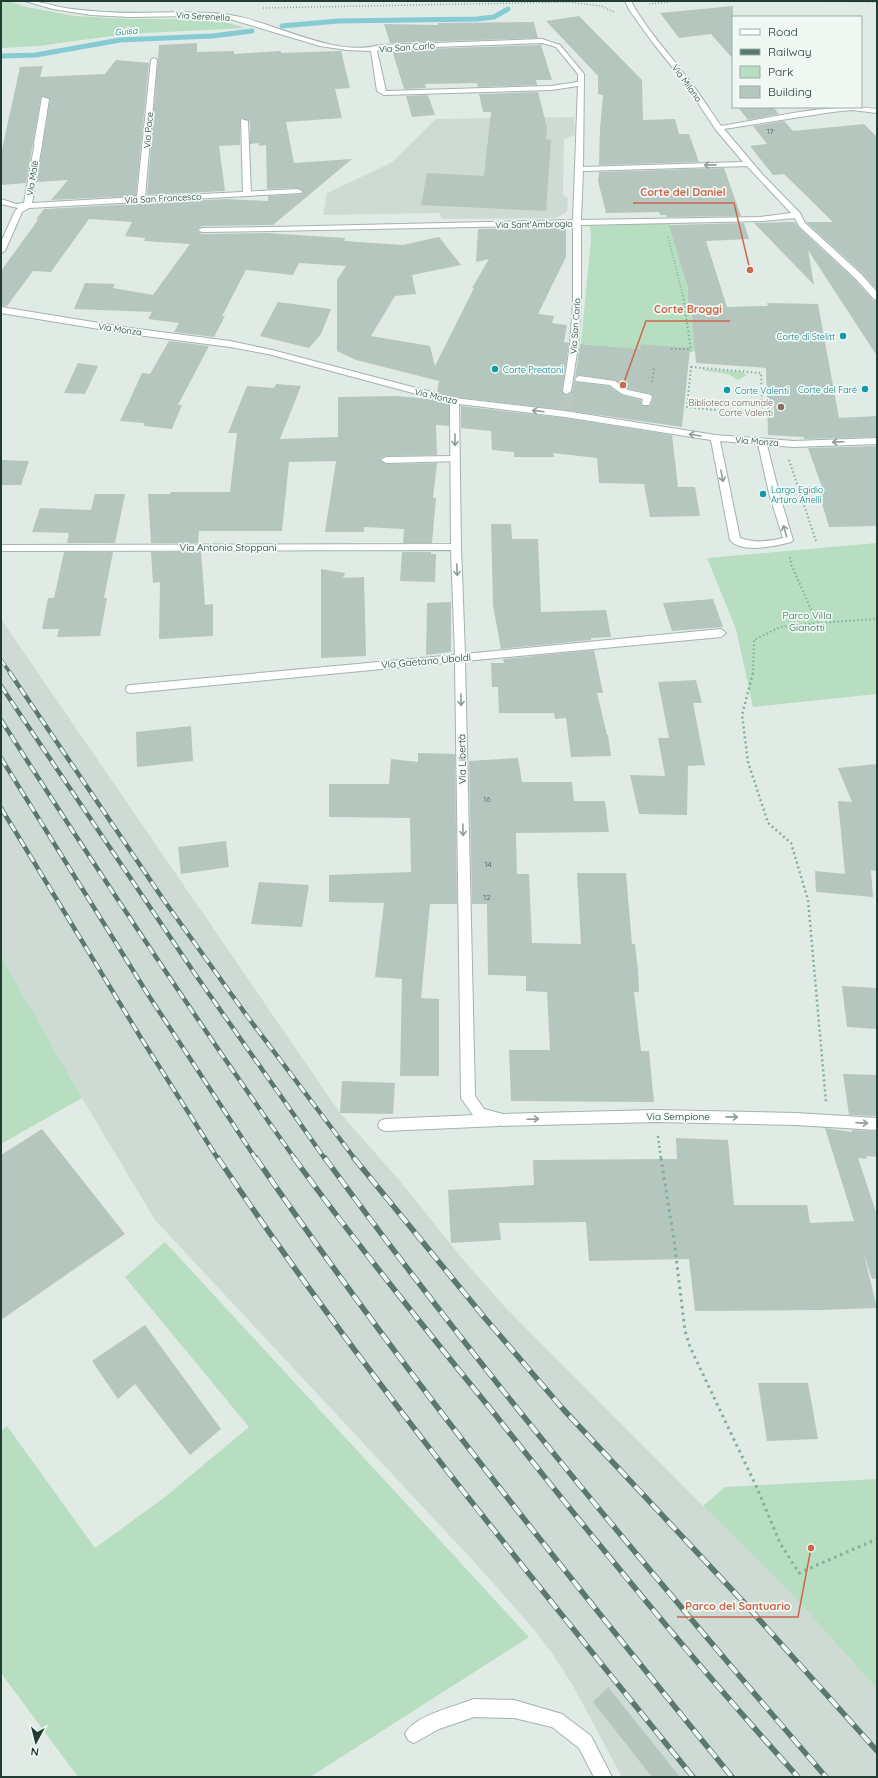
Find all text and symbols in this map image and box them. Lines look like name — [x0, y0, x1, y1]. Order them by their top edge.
street label: Via Serenella — [176, 9, 230, 23]
legend — [732, 16, 862, 108]
water label: Guisa — [114, 24, 138, 37]
text: Road — [768, 24, 798, 39]
street label: Via San Carlo — [379, 40, 435, 54]
text: Railway — [768, 44, 812, 59]
street label: Via Milano — [670, 62, 704, 104]
text: Park — [768, 64, 793, 79]
text: Building — [768, 84, 812, 99]
street label: Via Pace — [141, 111, 155, 149]
house number: 17 — [766, 126, 774, 136]
street label: Via Malè — [24, 159, 40, 197]
one-way arrow — [704, 162, 717, 169]
callout: Corte del Daniel — [633, 180, 734, 203]
text: Corte del Daniel — [640, 185, 726, 199]
street label: Via San Francesco — [124, 190, 202, 206]
street label: Via Sant'Ambrogio — [495, 218, 573, 230]
street label: Via San Carlo — [568, 298, 582, 354]
callout: Corte Broggi — [646, 298, 730, 321]
text: Corte Broggi — [654, 302, 722, 316]
street label: Via Monza — [98, 321, 142, 337]
place label: Corte di Stelitt — [777, 331, 835, 342]
marker: Corte di Stelitt — [838, 331, 848, 341]
marker: Corte Preatoni — [490, 364, 500, 374]
place label: Corte Preatoni — [503, 364, 563, 375]
place label: Corte del Faré — [798, 384, 857, 395]
marker: Corte del Faré — [860, 384, 870, 394]
marker: Corte Valenti — [722, 385, 732, 395]
place label: Corte Valenti — [735, 385, 789, 396]
street label: Via Monza — [413, 386, 459, 406]
place label: Biblioteca comunale Corte Valenti — [689, 397, 773, 418]
marker: Biblioteca comunale Corte Valenti — [776, 402, 786, 412]
one-way arrow — [532, 407, 545, 415]
one-way arrow — [688, 431, 701, 439]
one-way arrow — [451, 433, 459, 446]
street label: Via Monza — [735, 434, 779, 448]
one-way arrow — [832, 438, 845, 446]
one-way arrow — [719, 469, 727, 482]
place label: Largo Egidio Arturo Anelli — [771, 484, 823, 505]
marker: Largo Egidio Arturo Anelli — [758, 489, 768, 499]
one-way arrow — [781, 525, 788, 538]
street label: Via Antonio Stoppani — [180, 541, 277, 554]
one-way arrow — [453, 563, 460, 576]
park label: Parco Villa Gianotti — [783, 609, 832, 634]
street label: Via Gaetano Uboldi — [381, 651, 471, 671]
one-way arrow — [457, 693, 464, 706]
street label: Via Libertà — [455, 734, 469, 784]
house number: 16 — [483, 794, 491, 804]
one-way arrow — [459, 823, 467, 836]
house number: 14 — [484, 859, 492, 869]
house number: 12 — [483, 892, 491, 902]
street label: Via Sempione — [646, 1110, 710, 1123]
one-way arrow — [725, 1113, 738, 1121]
one-way arrow — [526, 1115, 539, 1123]
one-way arrow — [855, 1119, 868, 1126]
callout: Parco del Santuario — [677, 1594, 798, 1617]
text: Parco del Santuario — [685, 1599, 791, 1613]
north arrow — [16, 1722, 56, 1762]
text: N — [30, 1744, 40, 1759]

